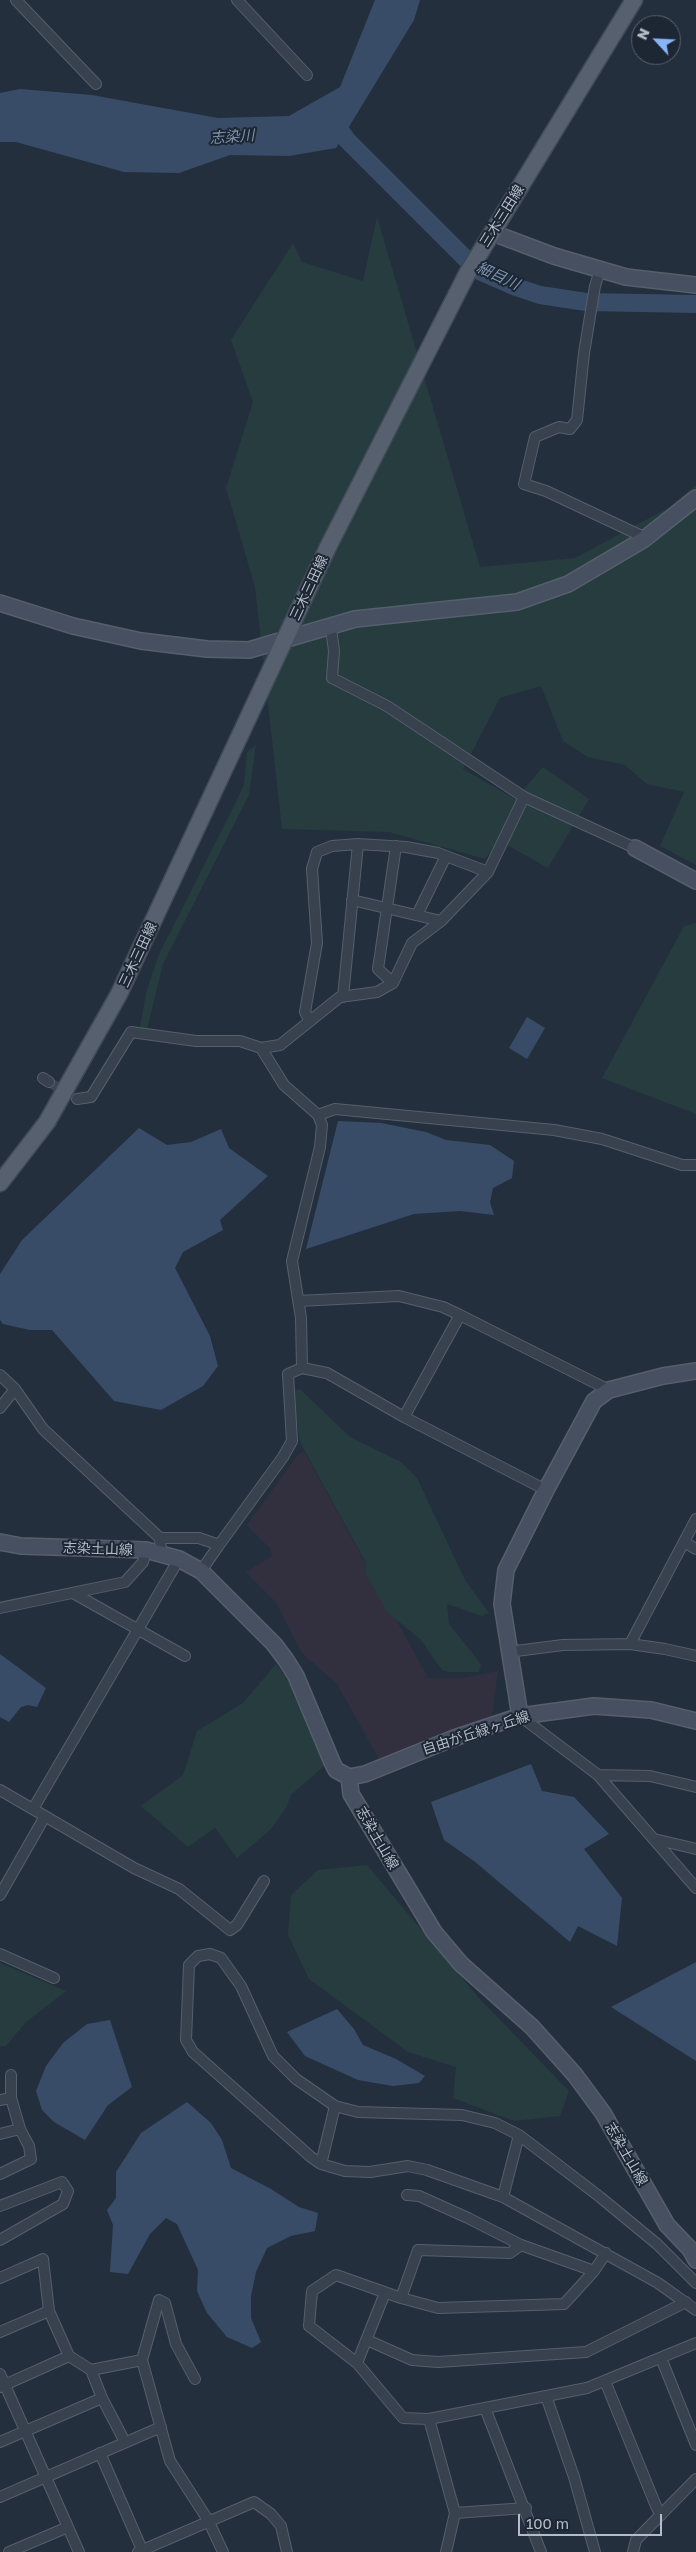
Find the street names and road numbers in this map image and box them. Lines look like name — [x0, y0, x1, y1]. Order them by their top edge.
street label: 三木三田線 — [476, 182, 528, 250]
street label: 三木三田線 — [287, 553, 331, 623]
street label: 三木三田線 — [116, 920, 160, 990]
street label: 志染土山線 — [63, 1539, 133, 1559]
street label: 自由が丘緑ヶ丘線 — [420, 1708, 532, 1758]
street label: 志染土山線 — [352, 1803, 402, 1873]
street label: 志染土山線 — [601, 2119, 651, 2189]

